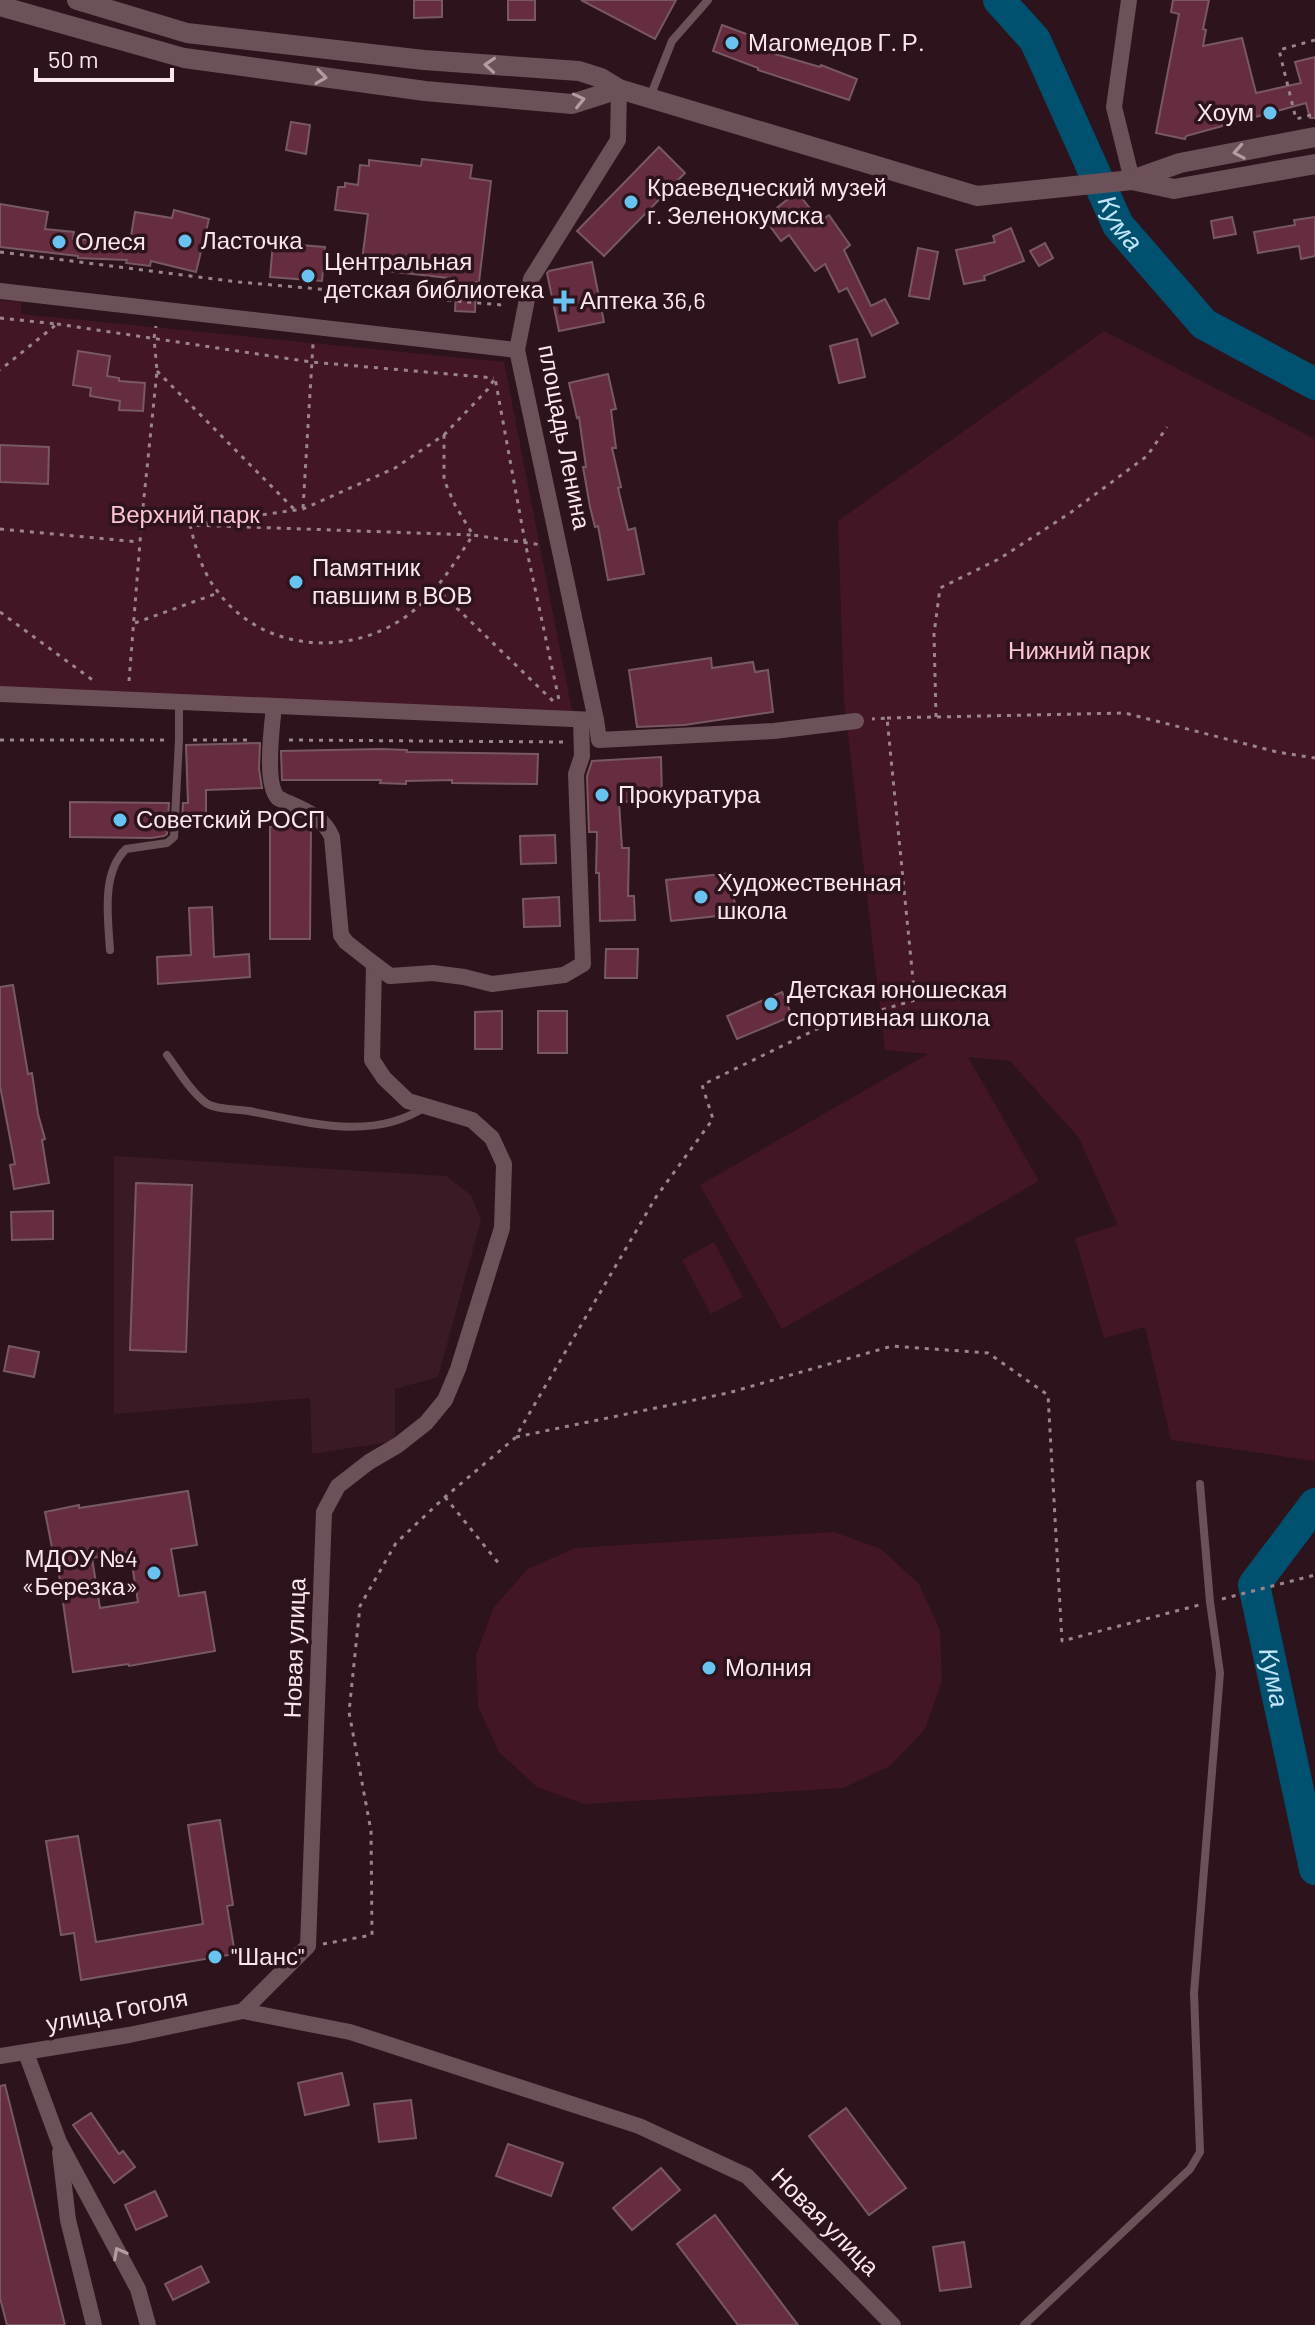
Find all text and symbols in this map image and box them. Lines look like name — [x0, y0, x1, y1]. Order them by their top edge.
place label: Магомедов Г. Р. — [748, 27, 925, 56]
scale bar — [36, 32, 172, 82]
marker: Магомедов Г. Р. — [723, 34, 741, 52]
text: 50 m — [48, 44, 99, 73]
one-way arrow — [483, 57, 496, 74]
one-way arrow — [315, 68, 328, 85]
one-way arrow — [572, 92, 586, 109]
place label: Хоум — [1197, 97, 1254, 126]
marker: Хоум — [1261, 104, 1279, 122]
one-way arrow — [1232, 143, 1245, 160]
place label: Краеведческий музей г. Зеленокумска — [647, 172, 887, 229]
water label: Кума — [1093, 190, 1150, 257]
marker: Краеведческий музей г. Зеленокумска — [622, 193, 640, 211]
place label: Ласточка — [201, 225, 303, 254]
place label: Олеся — [75, 226, 146, 255]
marker: Ласточка — [176, 232, 194, 250]
marker: Олеся — [50, 233, 68, 251]
place label: Центральная детская библиотека — [324, 246, 545, 303]
marker: Центральная детская библиотека — [299, 267, 317, 285]
place label: Аптека 36,6 — [580, 285, 706, 314]
marker: Аптека 36,6 — [555, 292, 573, 310]
street label: площадь Ленина — [533, 342, 598, 532]
park label: Верхний парк — [110, 499, 260, 528]
place label: Памятник павшим в ВОВ — [312, 552, 473, 609]
marker: Памятник павшим в ВОВ — [287, 573, 305, 591]
park label: Нижний парк — [1008, 635, 1150, 664]
place label: Прокуратура — [618, 779, 761, 808]
marker: Прокуратура — [593, 786, 611, 804]
place label: Советский РОСП — [136, 804, 325, 833]
marker: Советский РОСП — [111, 811, 129, 829]
place label: Художественная школа — [717, 867, 902, 924]
marker: Художественная школа — [692, 888, 710, 906]
place label: Детская юношеская спортивная школа — [787, 974, 1007, 1031]
marker: Детская юношеская спортивная школа — [762, 995, 780, 1013]
place label: МДОУ №4 «Березка» — [21, 1543, 138, 1600]
marker: МДОУ №4 «Березка» — [145, 1564, 163, 1582]
street label: Новая улица — [277, 1577, 310, 1719]
water label: Кума — [1254, 1644, 1297, 1710]
place label: Молния — [725, 1652, 812, 1681]
marker: Молния — [700, 1659, 718, 1677]
place label: "Шанс" — [231, 1941, 304, 1970]
marker: "Шанс" — [206, 1948, 224, 1966]
street label: улица Гоголя — [43, 1982, 190, 2037]
street label: Новая улица — [766, 2161, 886, 2281]
one-way arrow — [113, 2247, 128, 2262]

